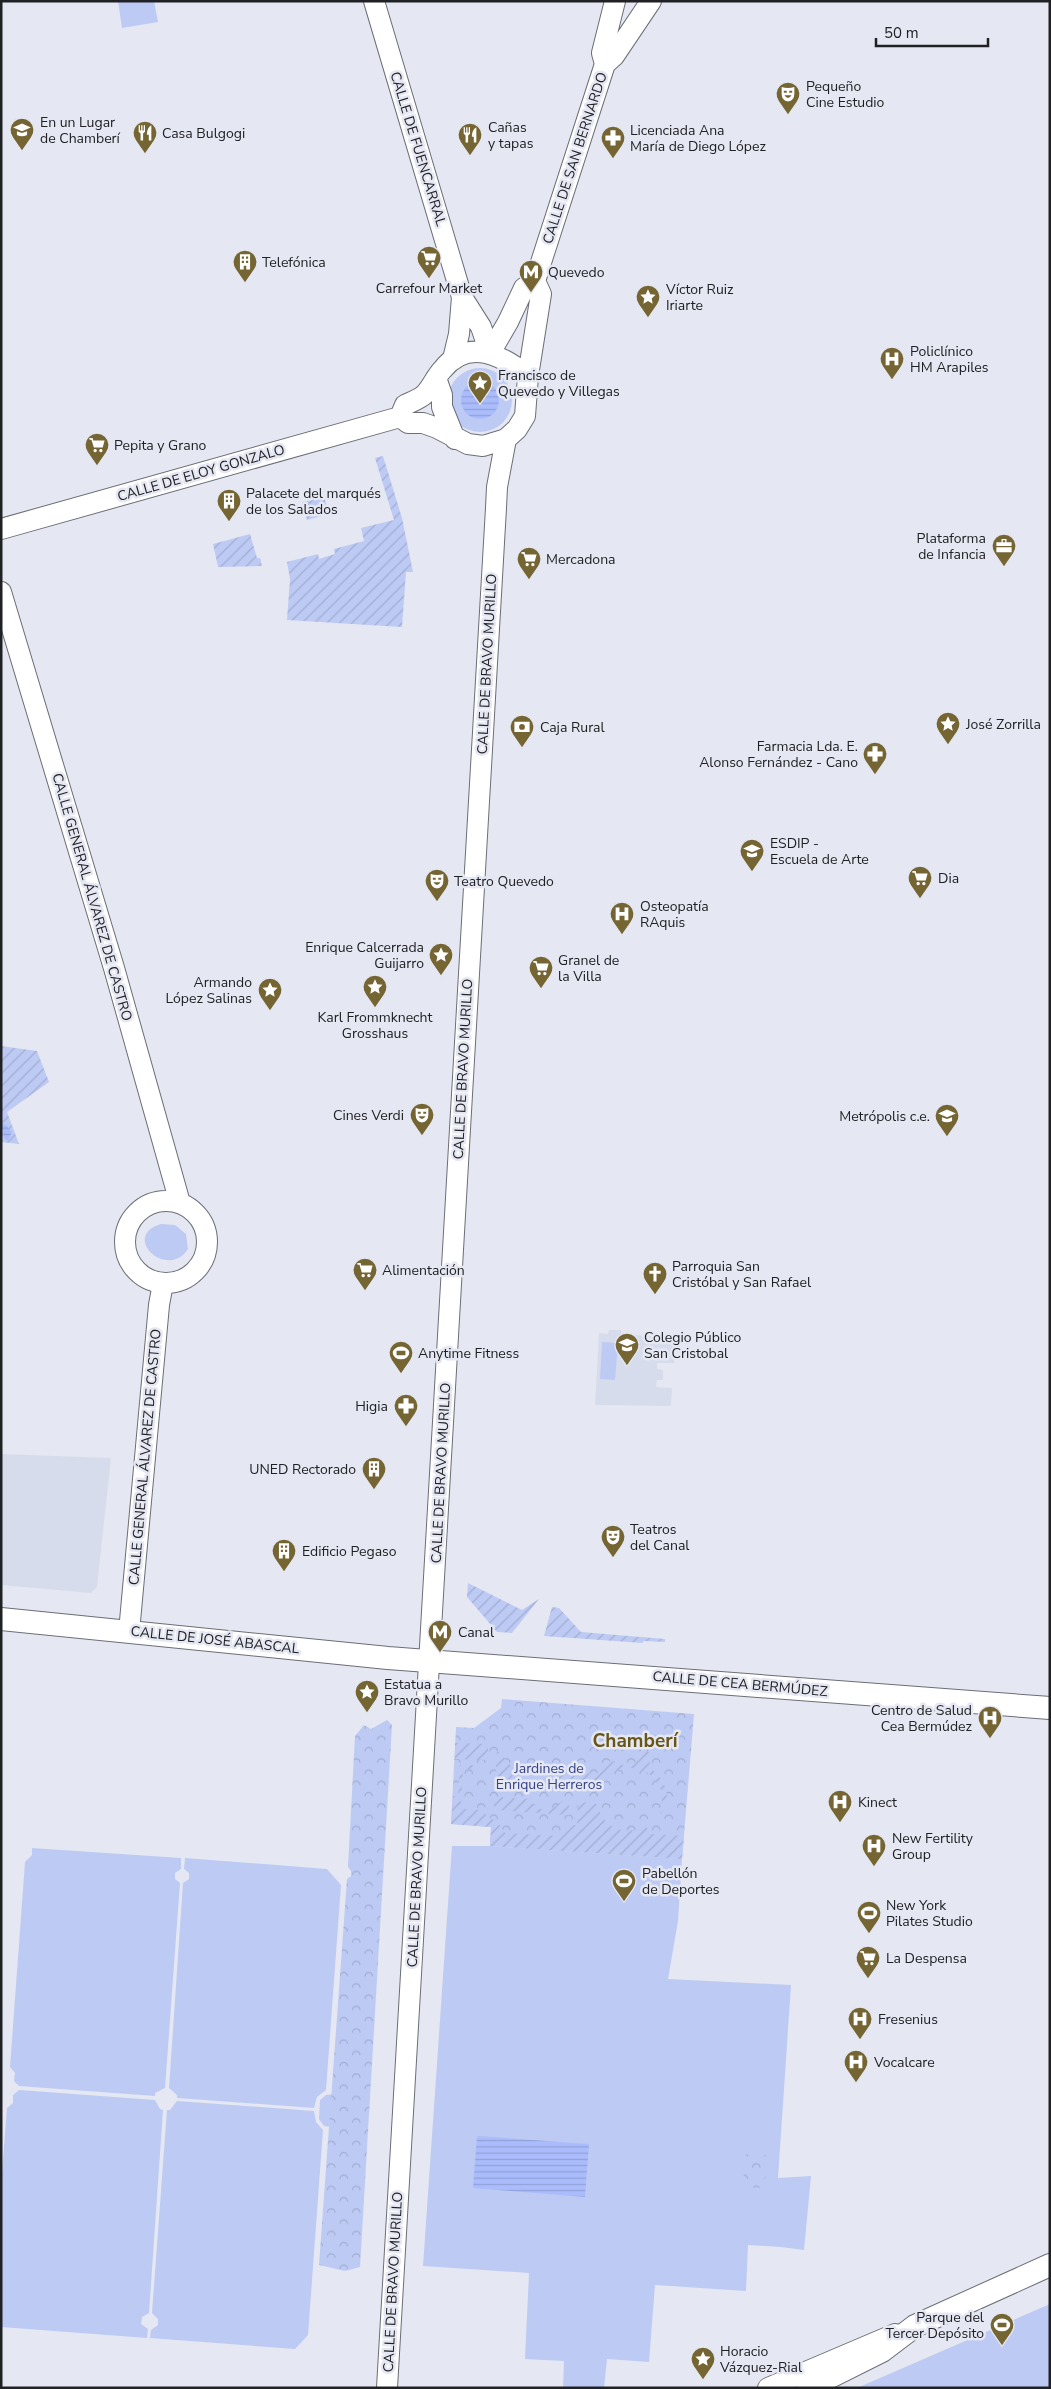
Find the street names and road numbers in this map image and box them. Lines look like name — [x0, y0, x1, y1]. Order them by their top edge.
street label: CALLE DE FUENCARRAL — [385, 69, 451, 229]
street label: CALLE DE SAN BERNARDO — [538, 70, 612, 246]
street label: CALLE DE ELOY GONZALO — [115, 440, 287, 506]
street label: CALLE DE BRAVO MURILLO — [473, 573, 501, 755]
street label: CALLE GENERAL ÁLVAREZ DE CASTRO — [47, 771, 137, 1023]
street label: CALLE DE BRAVO MURILLO — [449, 978, 477, 1160]
street label: CALLE GENERAL ÁLVAREZ DE CASTRO — [124, 1328, 166, 1586]
street label: CALLE DE BRAVO MURILLO — [427, 1382, 455, 1564]
street label: CALLE DE JOSÉ ABASCAL — [130, 1622, 301, 1658]
street label: CALLE DE CEA BERMÚDEZ — [652, 1667, 828, 1701]
street label: CALLE DE BRAVO MURILLO — [403, 1786, 431, 1968]
street label: CALLE DE BRAVO MURILLO — [379, 2191, 407, 2373]

